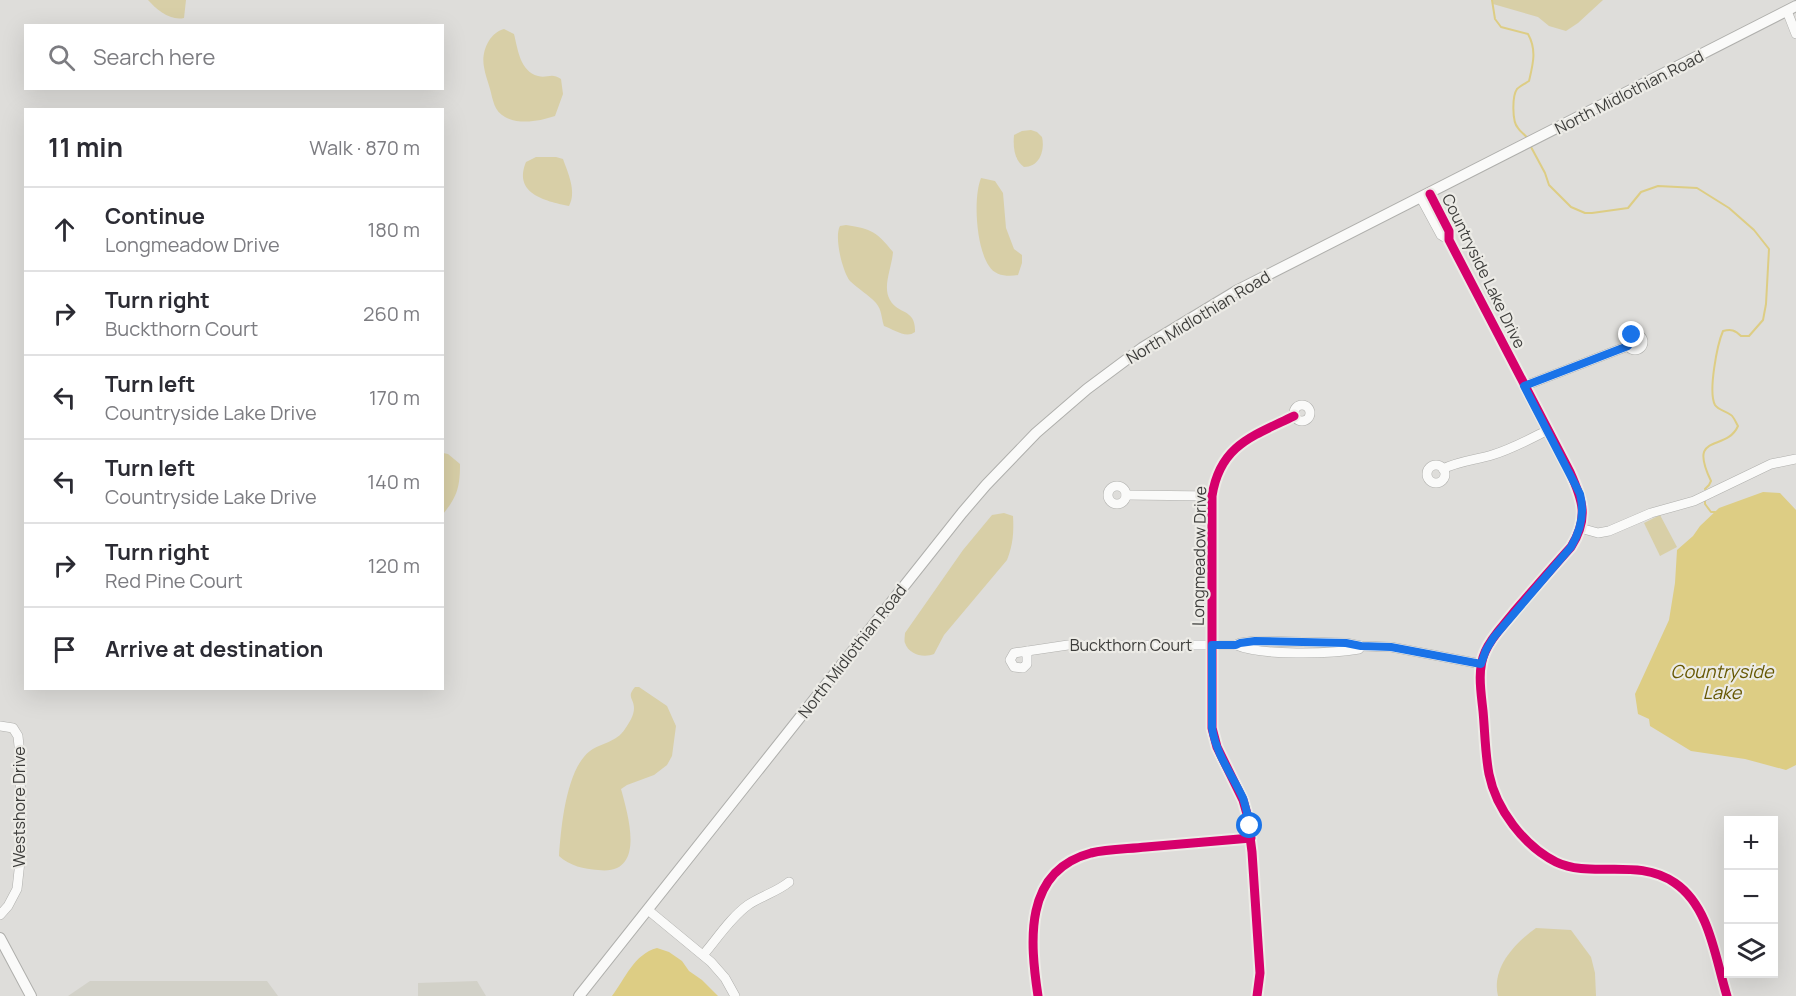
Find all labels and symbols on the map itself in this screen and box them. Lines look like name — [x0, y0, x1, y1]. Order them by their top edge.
street label: North Midlothian Road — [1551, 45, 1707, 139]
street label: Countryside Lake Drive — [1437, 190, 1531, 352]
street label: North Midlothian Road — [1122, 265, 1274, 369]
route end — [1618, 321, 1644, 347]
street label: Longmeadow Drive — [1187, 486, 1211, 626]
street label: North Midlothian Road — [793, 579, 911, 723]
street label: Buckthorn Court — [1070, 634, 1192, 656]
water label: Countryside Lake — [1671, 659, 1775, 704]
street label: Westshore Drive — [8, 746, 30, 868]
route start — [1236, 812, 1262, 838]

